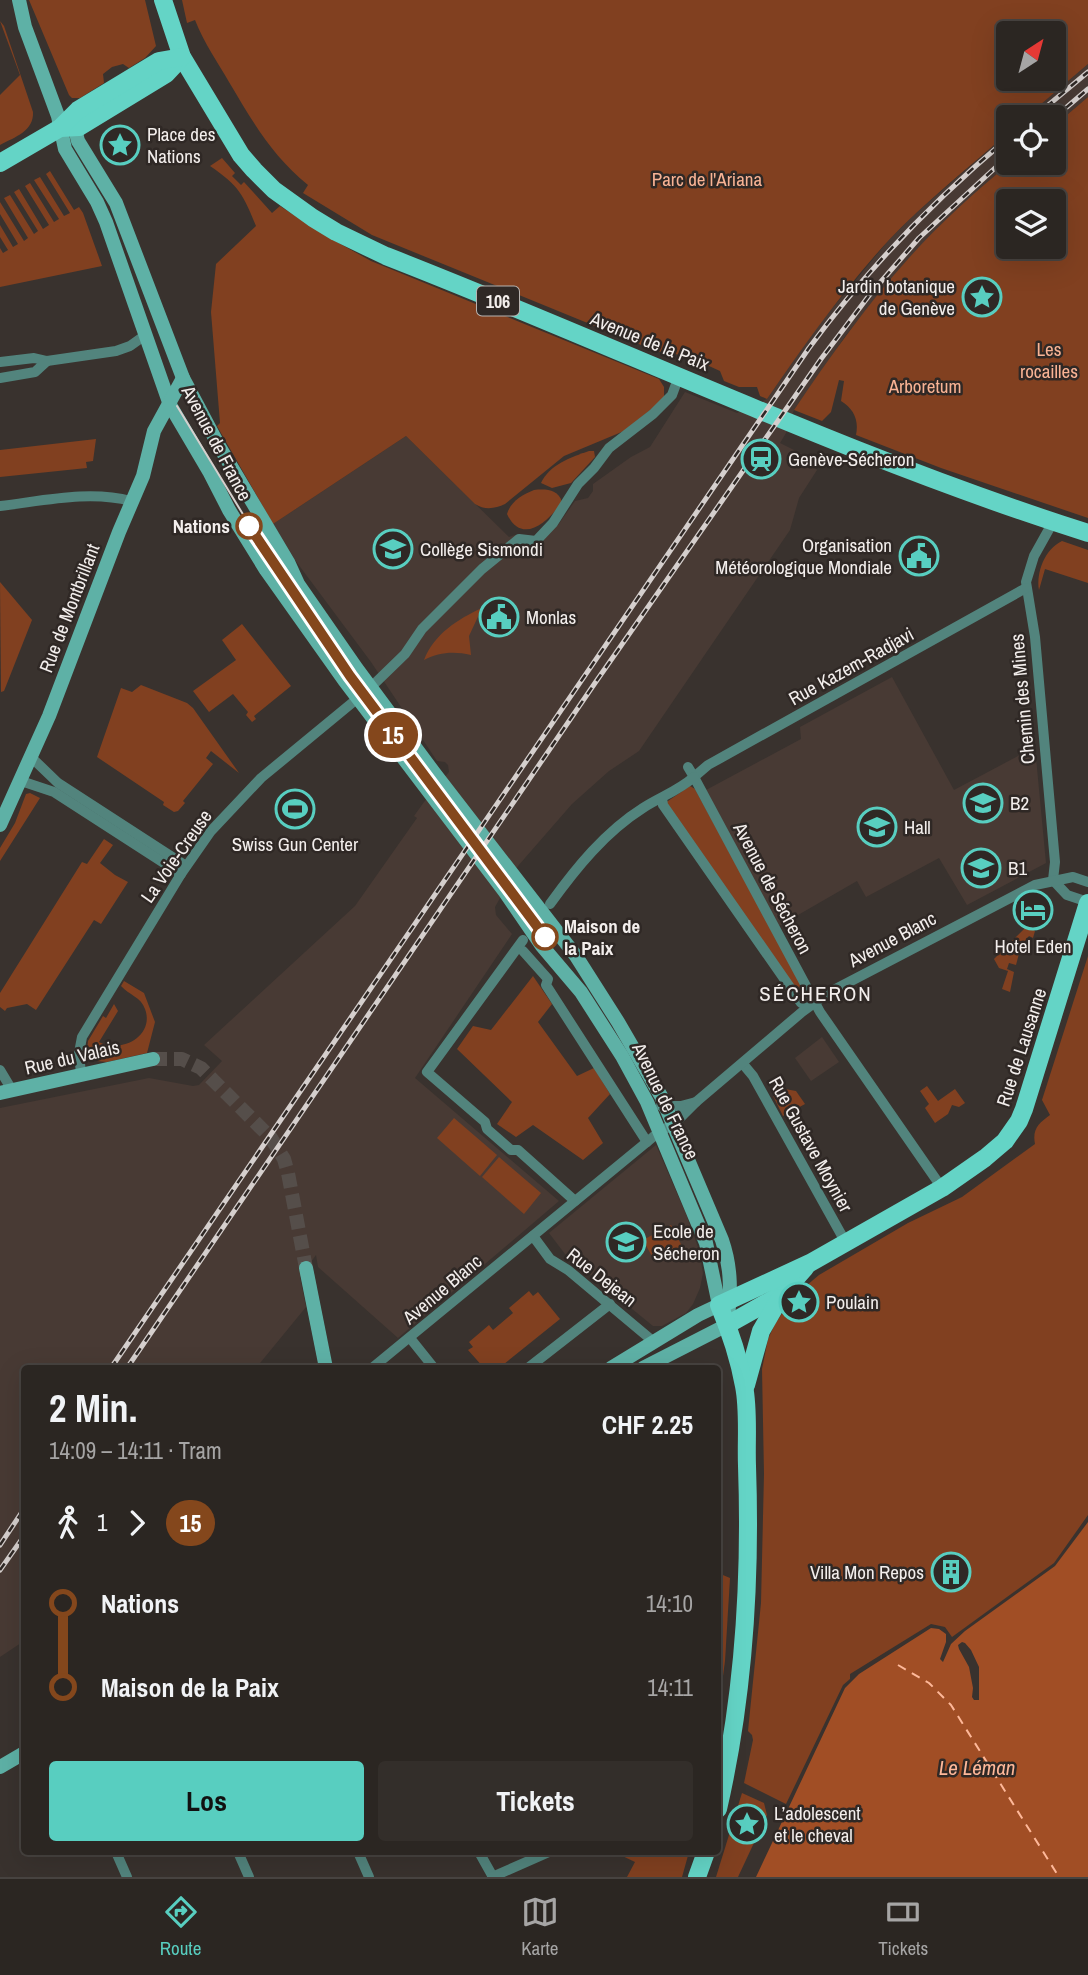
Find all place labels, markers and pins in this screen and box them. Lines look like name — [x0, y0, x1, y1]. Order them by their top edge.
place label: Place des Nations — [147, 121, 216, 169]
place icon: Place des Nations — [99, 124, 141, 166]
place label: Jardin botanique de Genève — [838, 273, 955, 321]
place icon: Jardin botanique de Genève — [961, 276, 1003, 318]
station icon: Genève-Sécheron — [740, 438, 782, 480]
place label: Genève-Sécheron — [788, 446, 914, 472]
place label: Nations — [173, 513, 230, 539]
marker: Nations — [236, 513, 262, 539]
school or university icon: Collège Sismondi — [372, 528, 414, 570]
place label: Organisation Météorologique Mondiale — [715, 532, 892, 580]
public building icon: Organisation Météorologique Mondiale — [898, 535, 940, 577]
place label: Collège Sismondi — [420, 536, 543, 562]
public building icon: Monlas — [478, 596, 520, 638]
place label: Monlas — [526, 604, 576, 630]
school or university icon: B2 — [962, 782, 1004, 824]
sports icon: Swiss Gun Center — [274, 788, 316, 830]
place label: B2 — [1010, 790, 1029, 816]
school or university icon: Hall — [856, 806, 898, 848]
place label: Hall — [904, 814, 931, 840]
place label: Swiss Gun Center — [232, 831, 359, 857]
school or university icon: B1 — [960, 847, 1002, 889]
place label: B1 — [1008, 855, 1027, 881]
hotel icon: Hotel Eden — [1012, 889, 1054, 931]
place label: Maison de la Paix — [564, 913, 641, 961]
marker: Maison de la Paix — [532, 924, 558, 950]
place label: Hotel Eden — [994, 933, 1072, 959]
place label: Ecole de Sécheron — [653, 1218, 720, 1266]
school or university icon: Ecole de Sécheron — [605, 1221, 647, 1263]
place icon: Poulain — [778, 1281, 820, 1323]
place label: Poulain — [826, 1289, 879, 1315]
building icon: Villa Mon Repos — [930, 1551, 972, 1593]
place label: Villa Mon Repos — [810, 1559, 924, 1585]
place label: L’adolescent et le cheval — [774, 1800, 861, 1848]
place icon: L’adolescent et le cheval — [726, 1803, 768, 1845]

